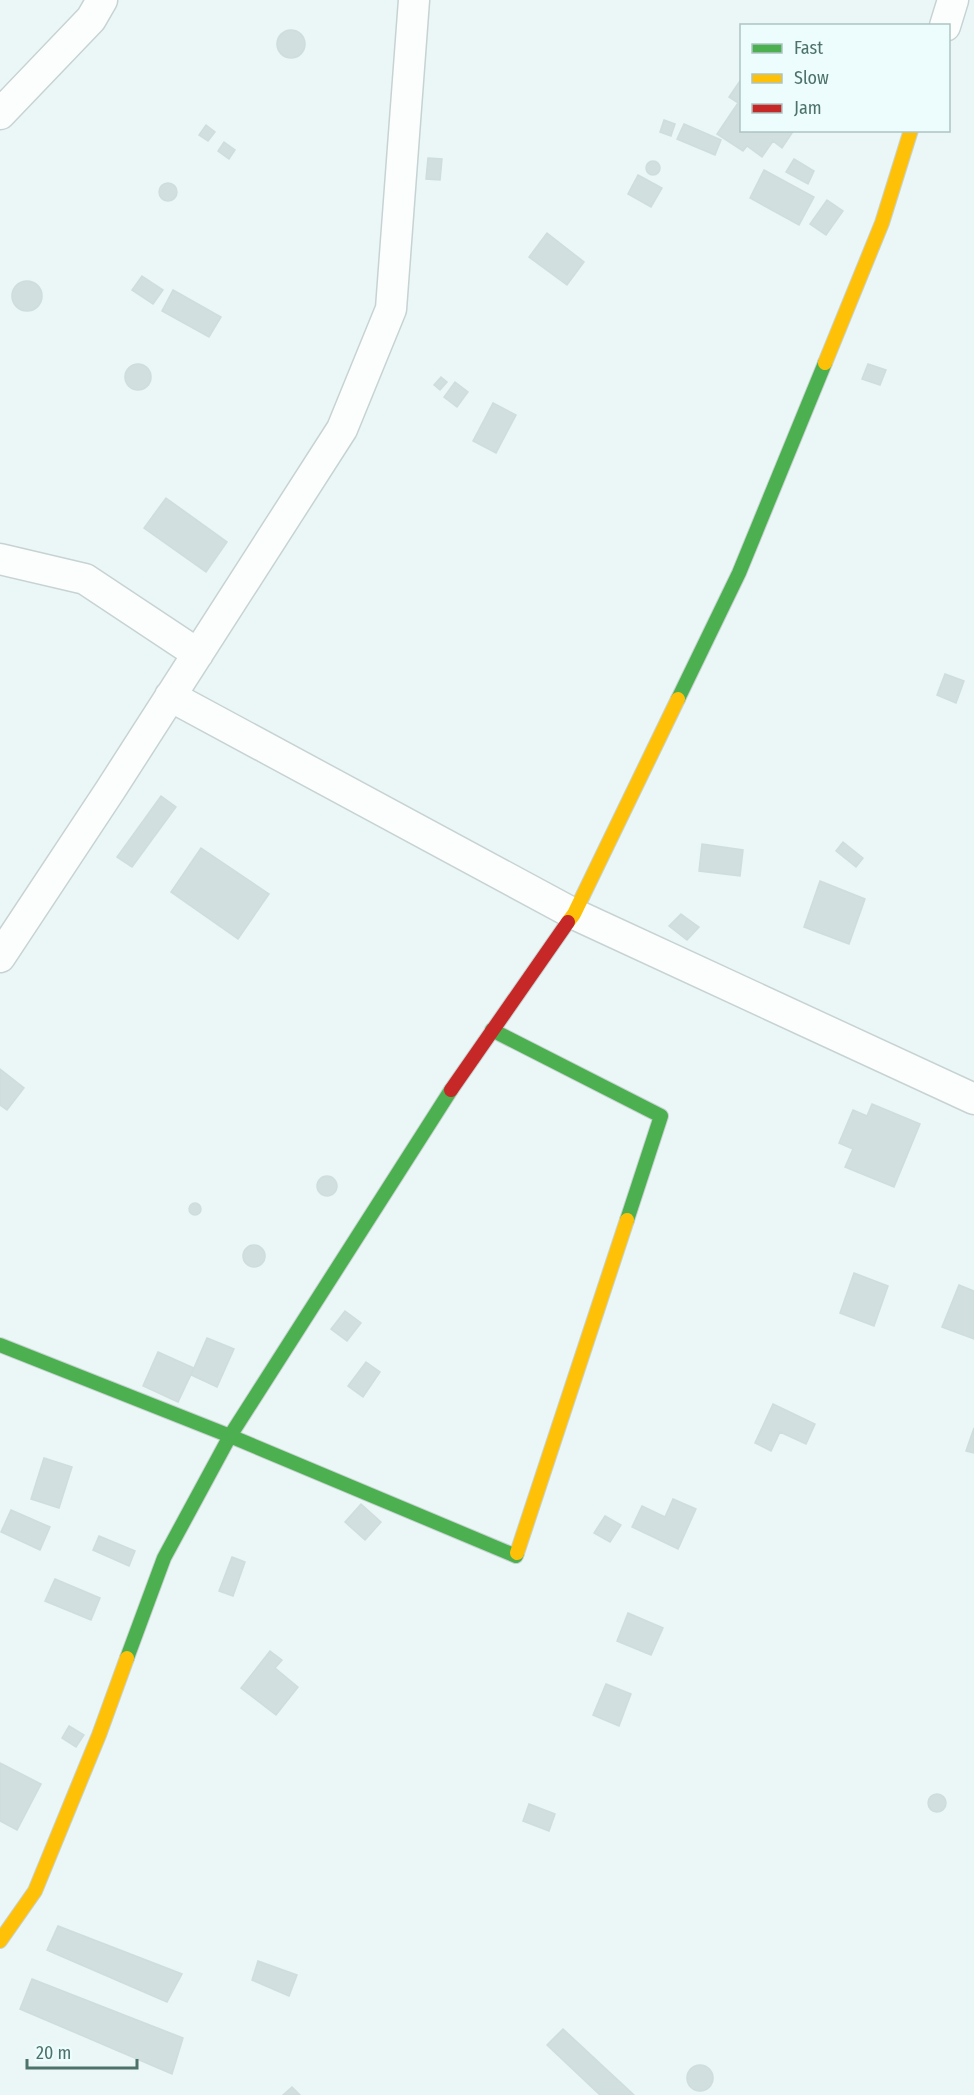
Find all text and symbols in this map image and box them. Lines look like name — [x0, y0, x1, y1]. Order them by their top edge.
legend — [740, 24, 950, 132]
text: Fast — [794, 37, 823, 59]
text: Slow — [794, 67, 829, 89]
text: Jam — [794, 97, 822, 119]
scale bar — [27, 2032, 136, 2070]
text: 20 m — [36, 2042, 71, 2064]

